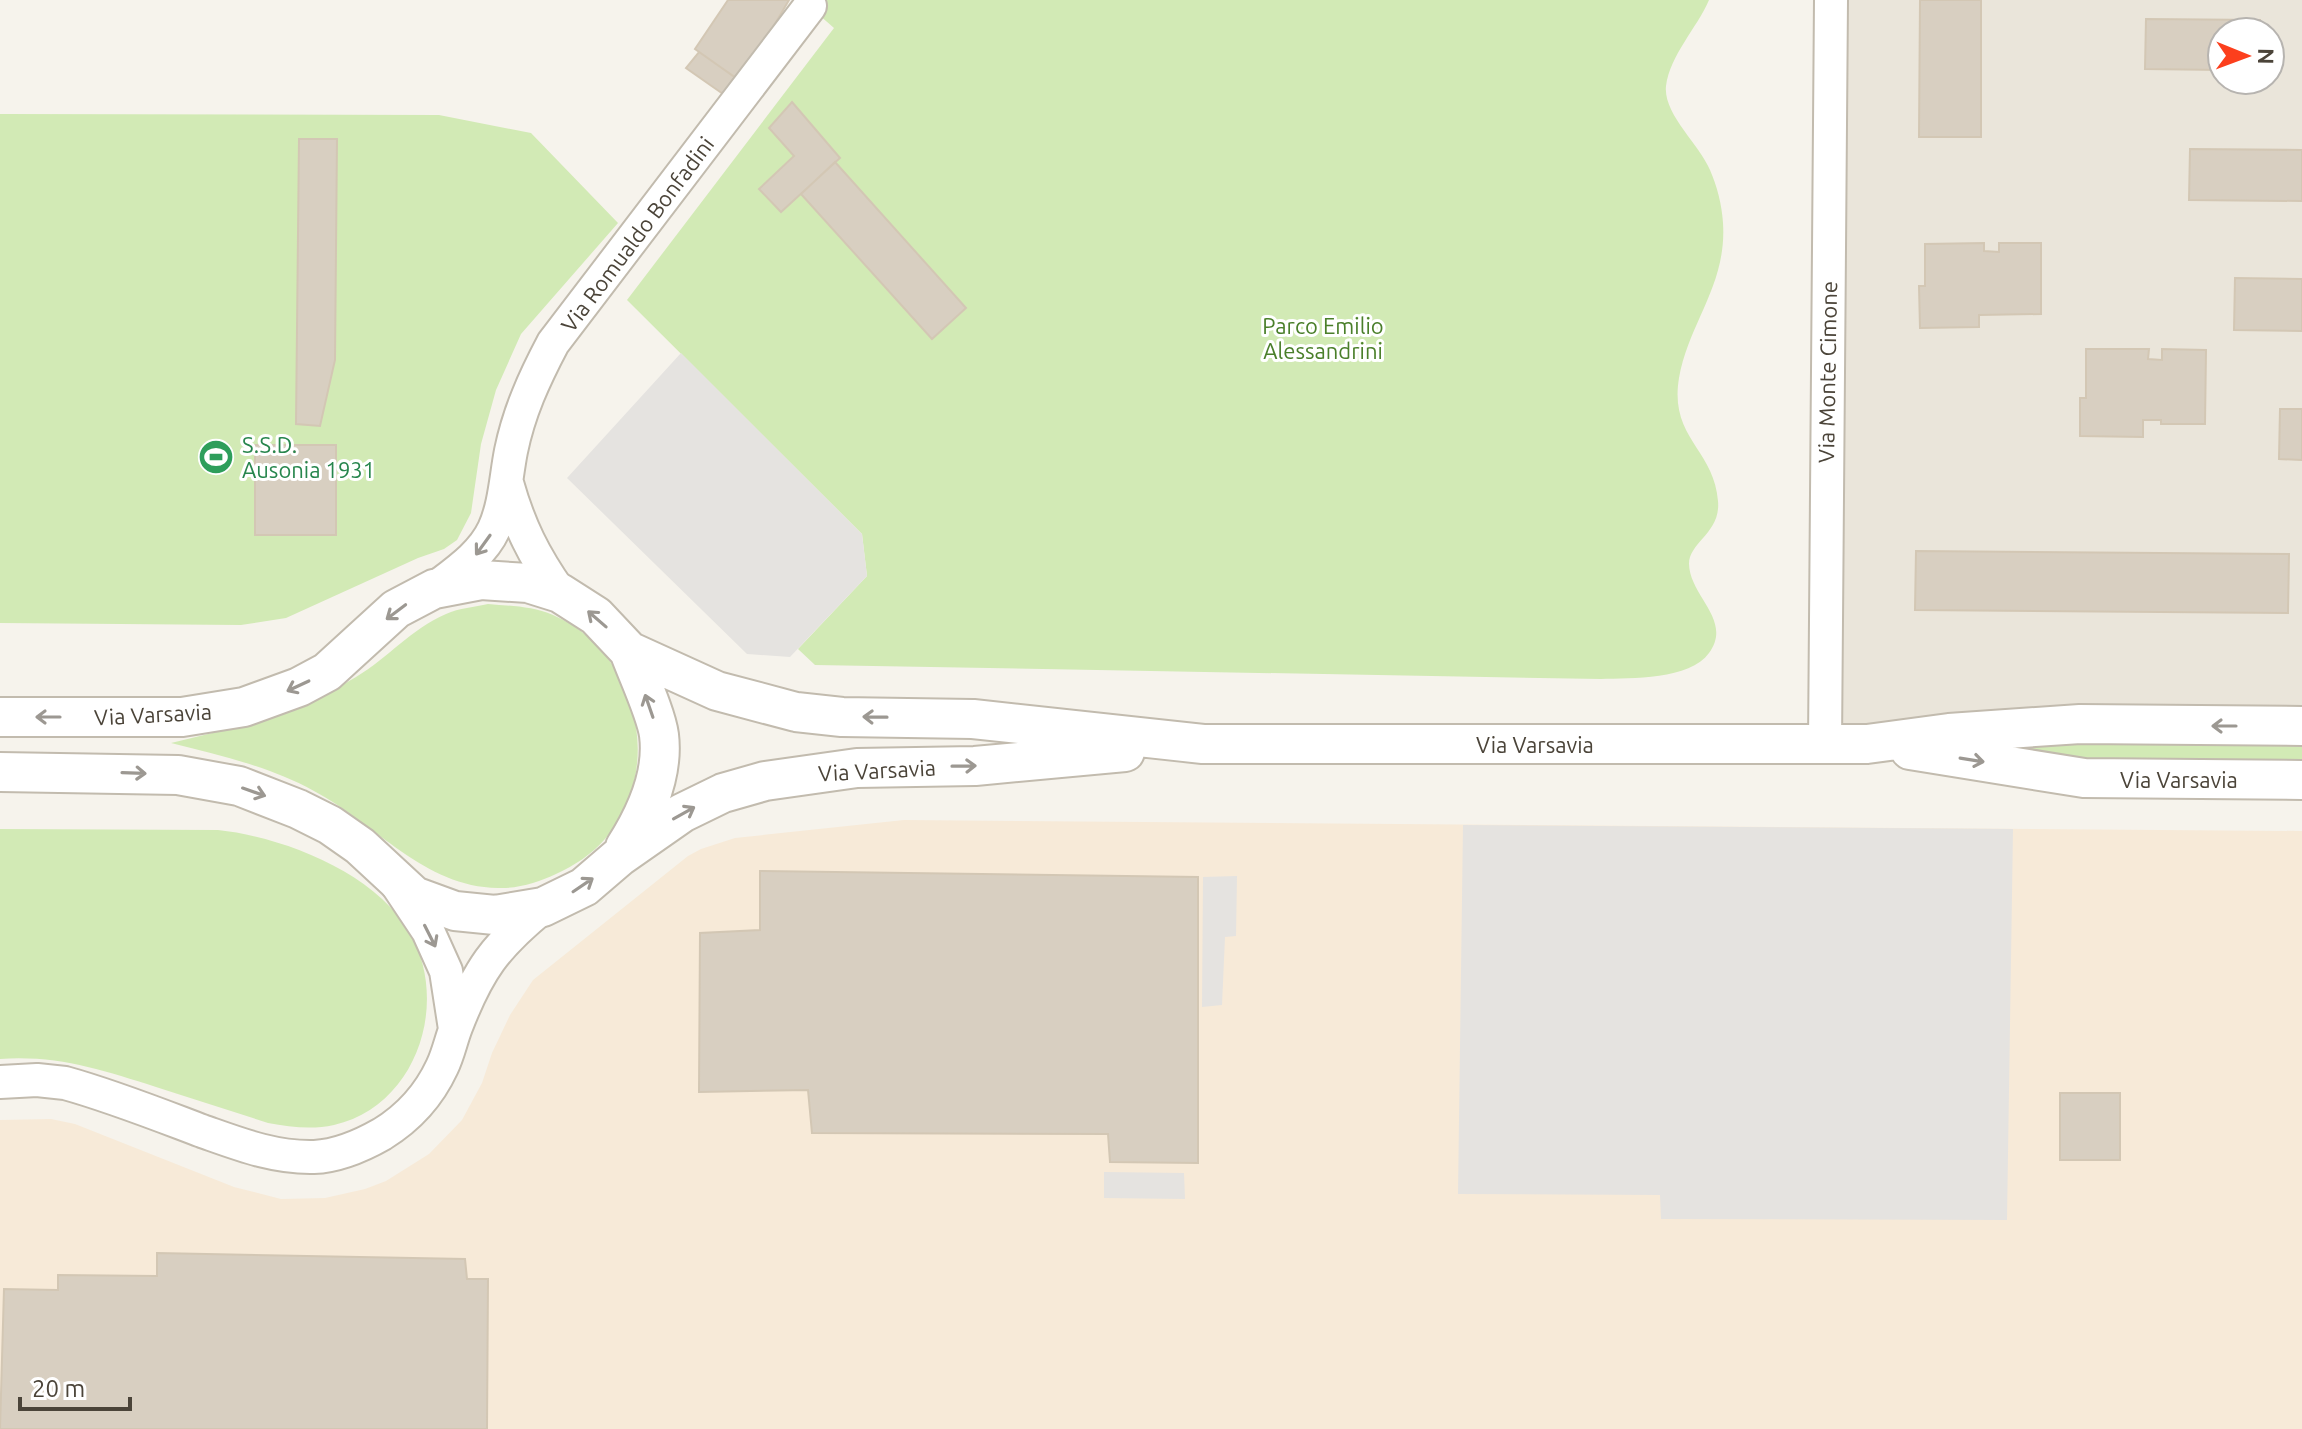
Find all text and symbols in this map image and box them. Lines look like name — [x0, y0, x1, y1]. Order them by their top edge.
north arrow — [2206, 16, 2286, 96]
text: N — [2254, 48, 2279, 65]
street label: Via Romualdo Bonfadini — [556, 132, 718, 336]
street label: Via Monte Cimone — [1813, 281, 1841, 463]
park label: Parco Emilio Alessandrini — [1262, 313, 1384, 363]
place label: S.S.D. Ausonia 1931 — [242, 432, 375, 482]
sports icon: S.S.D. Ausonia 1931 — [197, 438, 235, 476]
one-way arrow — [475, 533, 491, 555]
one-way arrow — [386, 603, 407, 620]
one-way arrow — [588, 610, 608, 628]
one-way arrow — [287, 679, 311, 694]
one-way arrow — [640, 693, 655, 718]
street label: Via Varsavia — [94, 698, 212, 730]
one-way arrow — [35, 709, 62, 725]
one-way arrow — [862, 710, 889, 725]
one-way arrow — [2211, 718, 2238, 734]
street label: Via Varsavia — [1476, 732, 1594, 757]
one-way arrow — [1959, 753, 1984, 768]
street label: Via Varsavia — [818, 754, 936, 786]
one-way arrow — [950, 759, 977, 774]
one-way arrow — [120, 766, 147, 781]
street label: Via Varsavia — [2120, 767, 2238, 792]
one-way arrow — [241, 785, 266, 800]
one-way arrow — [671, 805, 695, 820]
one-way arrow — [572, 877, 594, 893]
one-way arrow — [422, 924, 438, 947]
scale bar — [20, 1361, 130, 1411]
text: 20 m — [32, 1375, 85, 1402]

